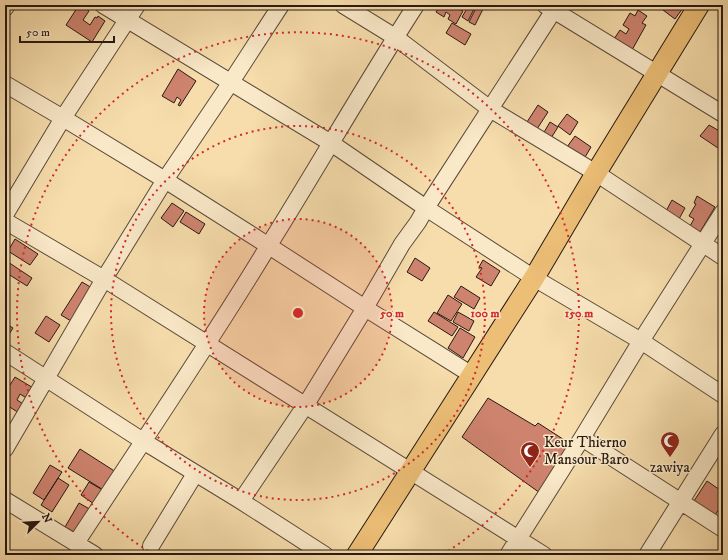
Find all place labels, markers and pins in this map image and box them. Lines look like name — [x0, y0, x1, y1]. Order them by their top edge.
centre of rings — [291, 306, 305, 320]
mosque icon: zawiya — [659, 430, 681, 458]
place label: Keur Thierno Mansour Baro — [544, 433, 629, 469]
mosque icon: Keur Thierno Mansour Baro — [519, 440, 541, 468]
place label: zawiya — [650, 458, 691, 477]

